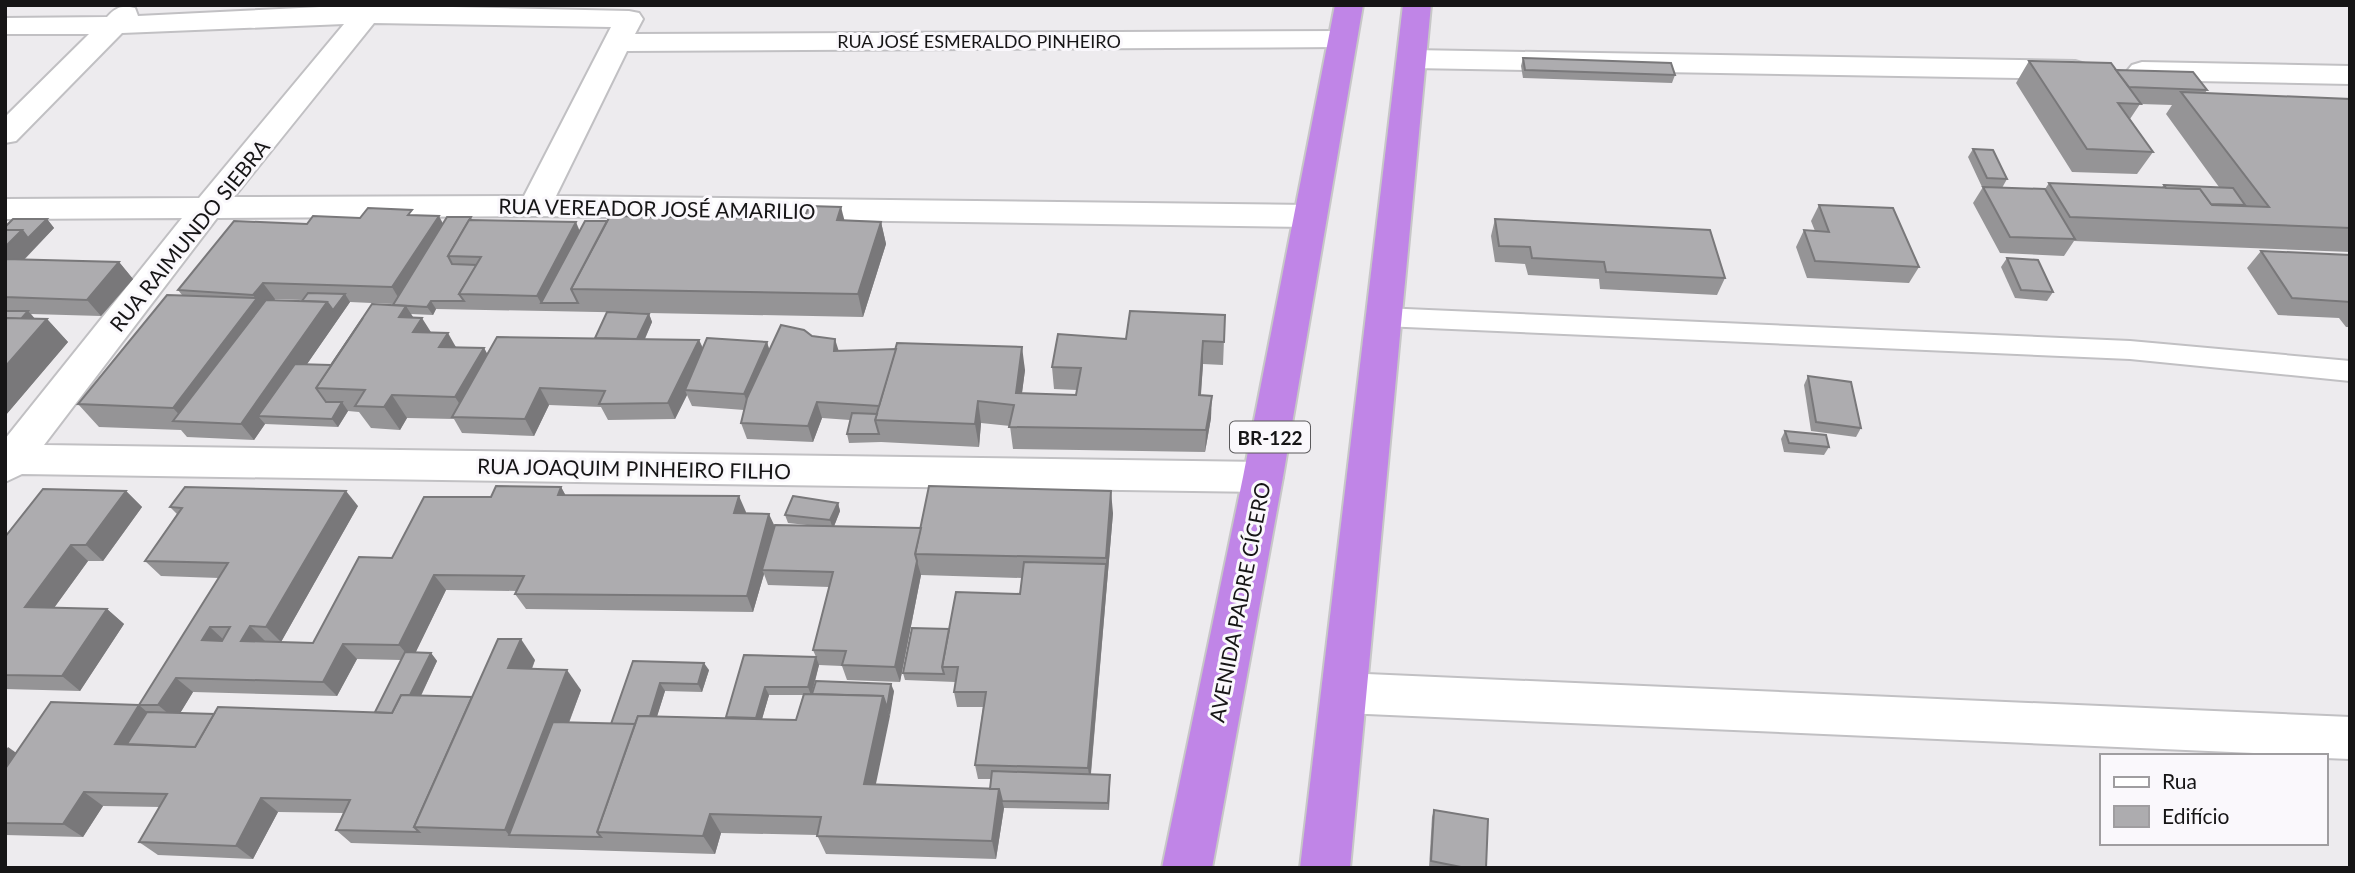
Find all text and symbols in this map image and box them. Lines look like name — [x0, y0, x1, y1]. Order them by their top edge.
street label: RUA JOSÉ ESMERALDO PINHEIRO — [837, 30, 1121, 52]
street label: RUA RAIMUNDO SIEBRA — [104, 133, 275, 336]
street label: RUA VEREADOR JOSÉ AMARILIO — [498, 193, 816, 223]
road number: BR-122 — [1230, 422, 1310, 452]
street label: RUA JOAQUIM PINHEIRO FILHO — [477, 453, 791, 483]
street label: AVENIDA PADRE CÍCERO — [1203, 480, 1275, 724]
legend — [2100, 754, 2327, 845]
text: Rua — [2162, 768, 2197, 793]
text: Edifício — [2162, 803, 2230, 828]

